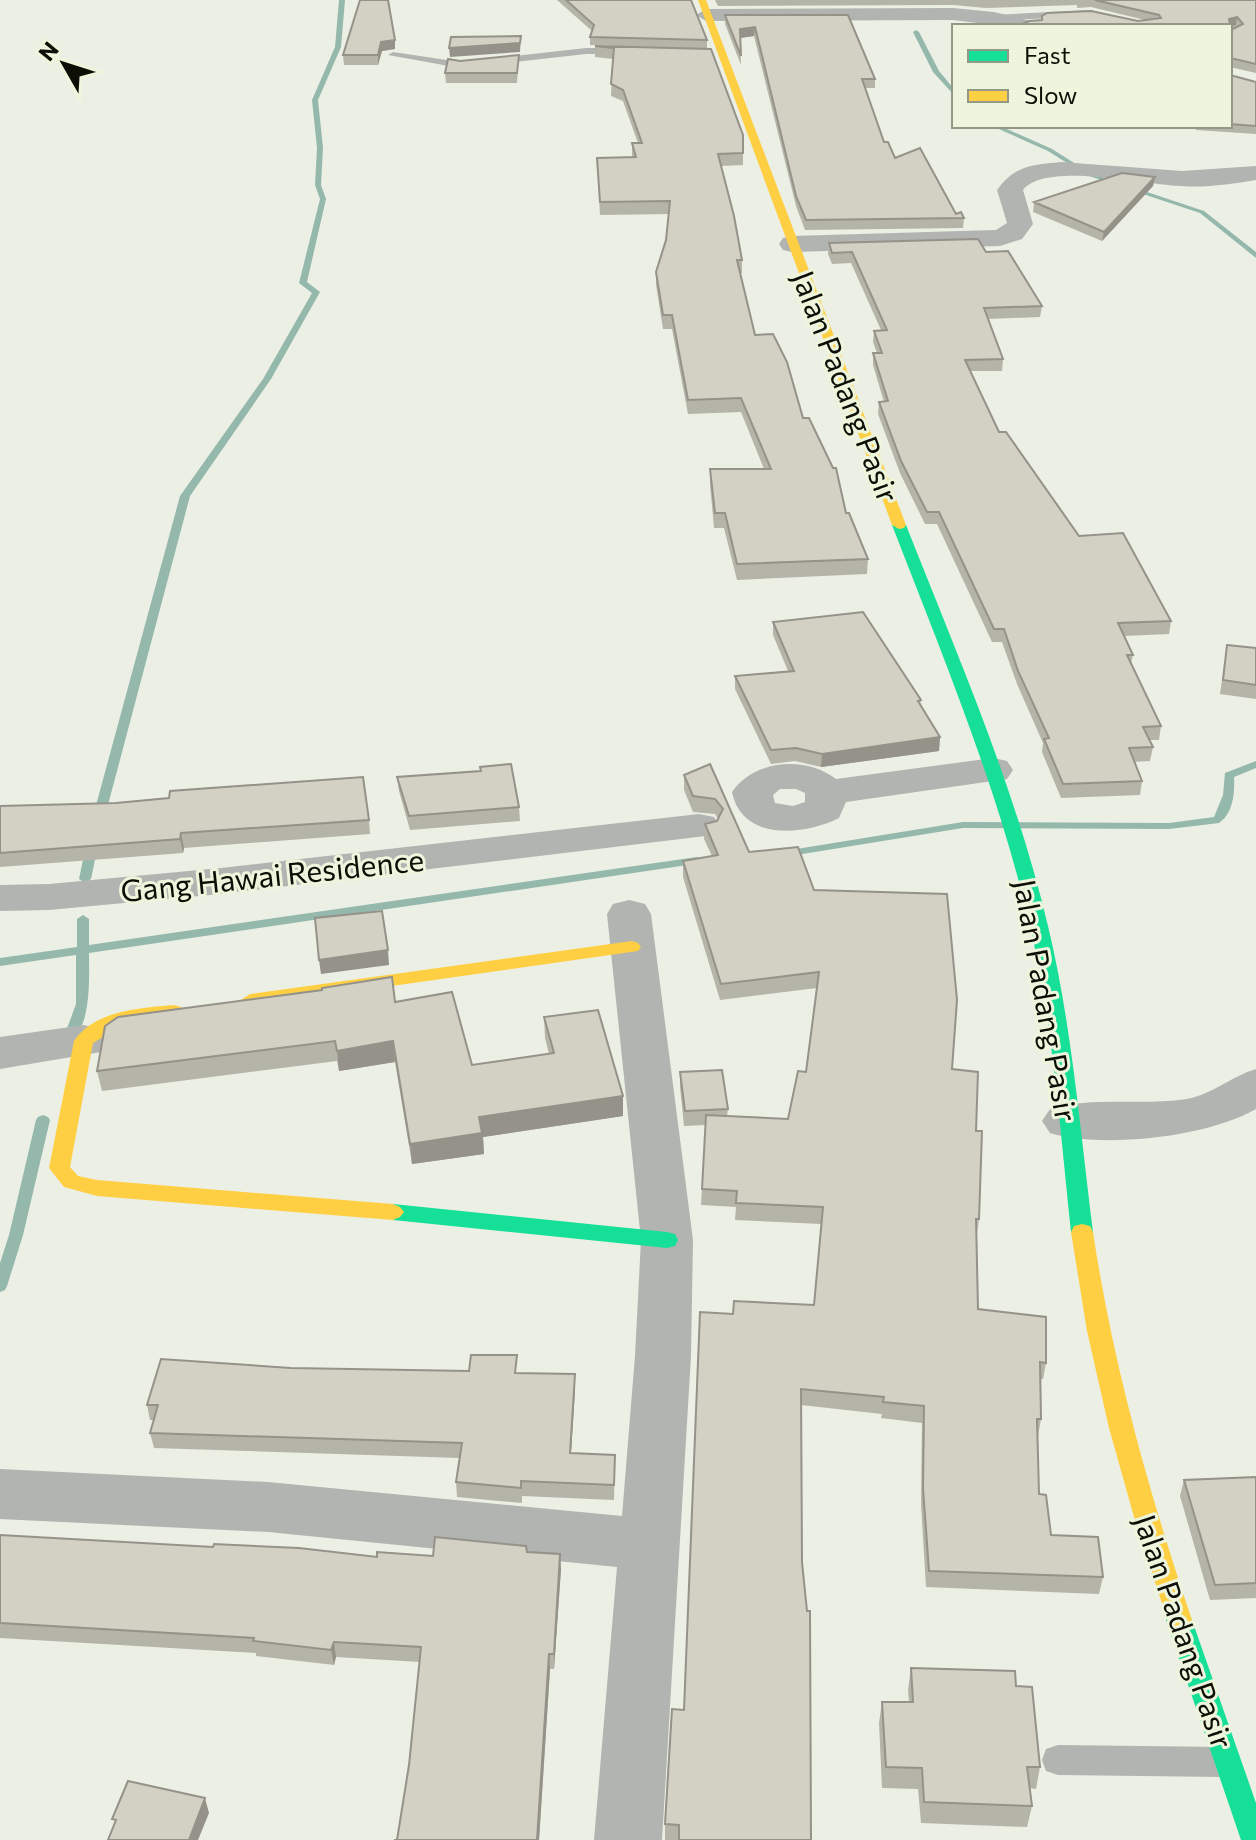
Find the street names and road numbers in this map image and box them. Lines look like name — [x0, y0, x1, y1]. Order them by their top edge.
street label: Jalan Padang Pasir — [786, 265, 908, 507]
street label: Gang Hawai Residence — [118, 840, 426, 908]
street label: Jalan Padang Pasir — [1007, 876, 1087, 1124]
street label: Jalan Padang Pasir — [1128, 1509, 1242, 1753]

